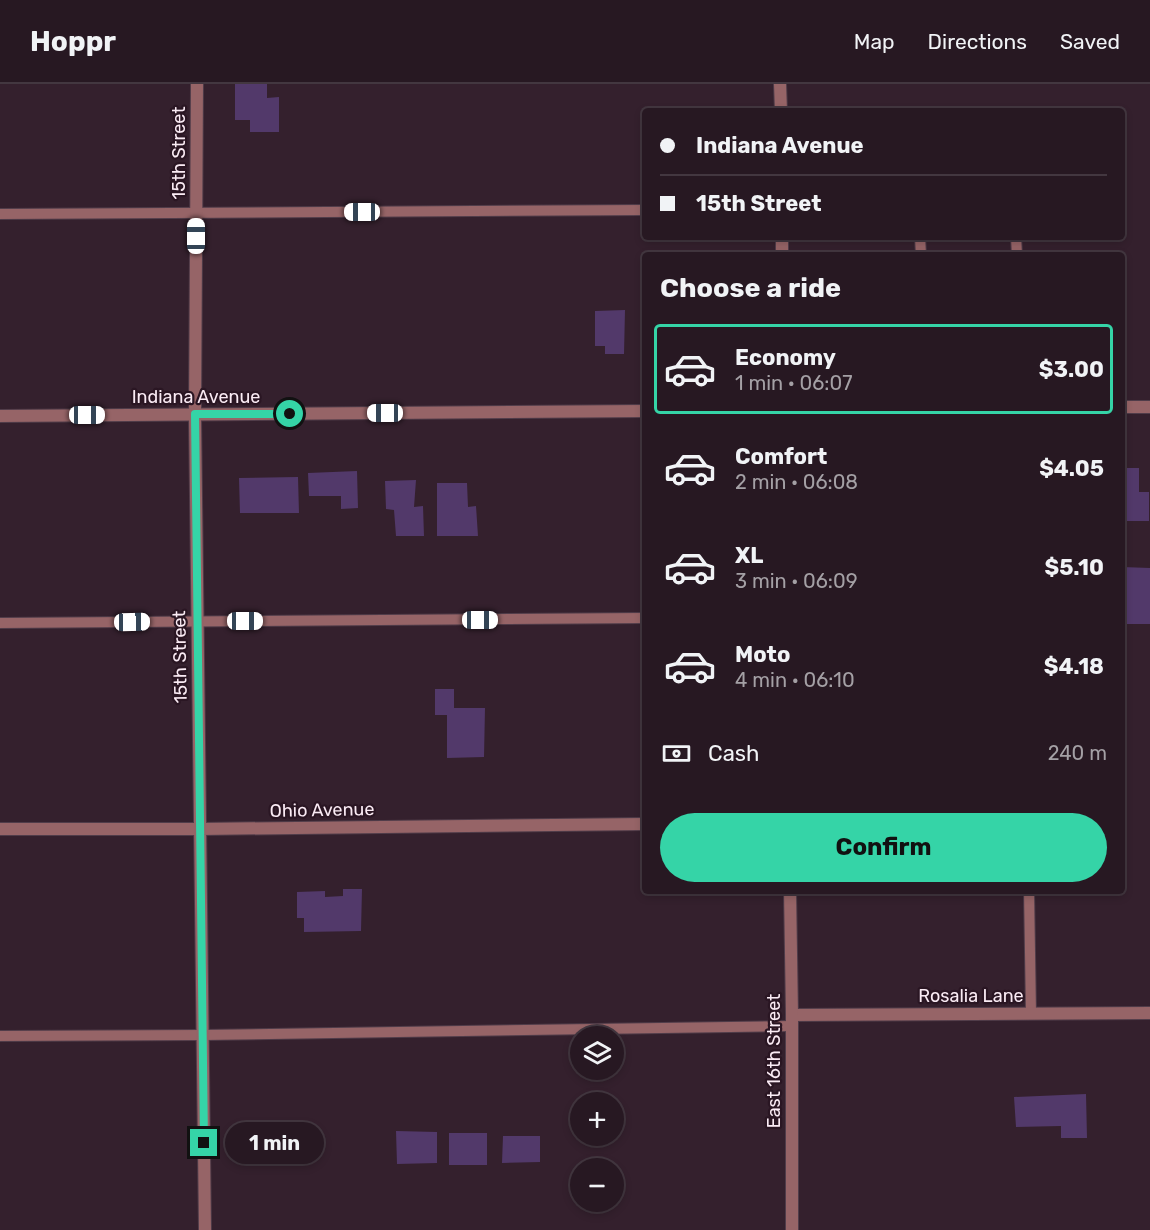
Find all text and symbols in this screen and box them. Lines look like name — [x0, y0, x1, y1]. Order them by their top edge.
text: Hoppr — [30, 25, 116, 58]
text: Map — [854, 29, 895, 54]
text: Directions — [928, 29, 1027, 54]
text: Saved — [1060, 29, 1120, 54]
street label: 15th Street — [168, 107, 190, 199]
text: Indiana Avenue — [696, 132, 864, 159]
text: 15th Street — [696, 190, 822, 217]
car — [344, 203, 380, 221]
car — [187, 218, 205, 254]
text: Choose a ride — [660, 272, 841, 304]
icon: car — [663, 342, 717, 396]
text: Economy — [735, 344, 836, 371]
text: $3.00 — [1039, 356, 1104, 383]
text: 1 min · 06:07 — [735, 371, 852, 395]
street label: Indiana Avenue — [132, 386, 260, 408]
route start — [276, 400, 303, 427]
car — [367, 404, 403, 422]
car — [69, 406, 105, 424]
icon: car — [663, 441, 717, 495]
text: Comfort — [735, 443, 827, 470]
text: $4.05 — [1039, 455, 1104, 482]
text: 2 min · 06:08 — [735, 470, 858, 494]
icon: car — [663, 540, 717, 594]
text: XL — [735, 542, 763, 569]
text: $5.10 — [1044, 554, 1104, 581]
text: 3 min · 06:09 — [735, 569, 858, 593]
street label: 15th Street — [168, 610, 192, 704]
car — [462, 611, 498, 629]
car — [227, 612, 263, 630]
car — [114, 613, 150, 631]
icon: car — [663, 639, 717, 693]
text: Moto — [735, 641, 790, 668]
text: $4.18 — [1044, 653, 1104, 680]
text: 4 min · 06:10 — [735, 668, 855, 692]
icon: cash — [660, 737, 693, 770]
text: Cash — [708, 740, 759, 767]
text: 240 m — [1048, 741, 1107, 765]
street label: Ohio Avenue — [269, 798, 375, 822]
button: Confirm — [660, 813, 1107, 882]
street label: Rosalia Lane — [918, 985, 1024, 1007]
street label: East 16th Street — [763, 994, 785, 1128]
map controls — [570, 1026, 624, 1212]
button: layers — [570, 1026, 624, 1080]
button: + — [570, 1092, 624, 1146]
callout: 1 min — [225, 1122, 324, 1164]
route end — [190, 1129, 217, 1156]
text: 1 min — [249, 1131, 300, 1155]
button: − — [570, 1158, 624, 1212]

